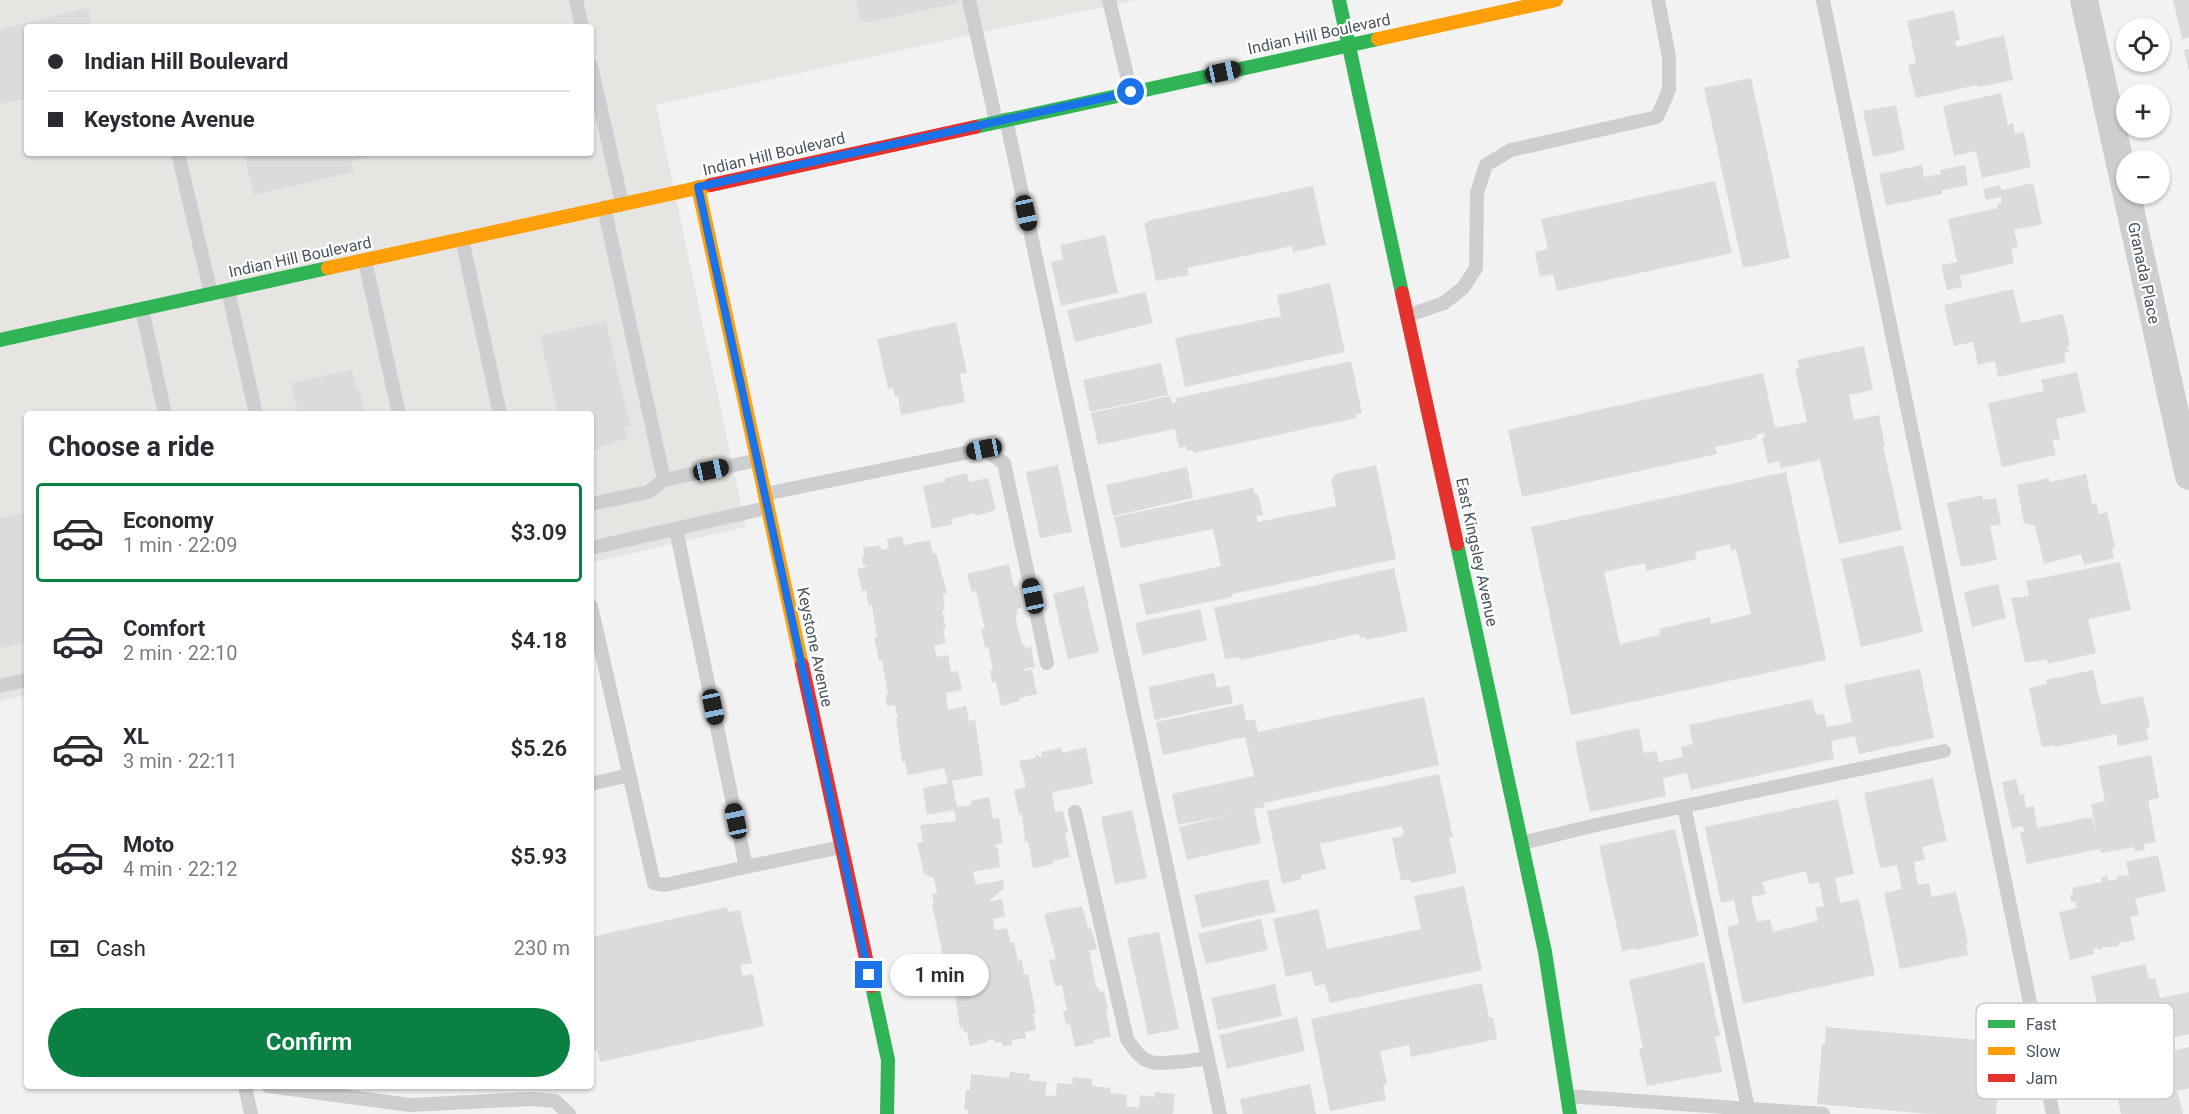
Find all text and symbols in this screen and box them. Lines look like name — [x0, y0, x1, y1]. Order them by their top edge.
street label: Indian Hill Boulevard — [1246, 10, 1392, 58]
map controls — [2116, 18, 2170, 204]
button: locate — [2116, 18, 2170, 72]
text: Indian Hill Boulevard — [84, 49, 288, 74]
car — [1204, 59, 1242, 85]
route start — [1117, 78, 1144, 105]
button: + — [2116, 84, 2170, 138]
text: Keystone Avenue — [84, 107, 255, 132]
street label: Indian Hill Boulevard — [701, 128, 847, 180]
button: − — [2116, 150, 2170, 204]
car — [1013, 194, 1039, 232]
street label: Granada Place — [2124, 220, 2164, 326]
street label: Indian Hill Boulevard — [227, 233, 373, 281]
text: Choose a ride — [48, 431, 214, 463]
car — [965, 437, 1003, 461]
car — [692, 457, 730, 483]
street label: East Kingsley Avenue — [1452, 476, 1502, 628]
icon: car — [51, 506, 105, 560]
text: Economy — [123, 508, 214, 533]
text: $3.09 — [510, 520, 567, 545]
text: 1 min · 22:09 — [123, 533, 238, 557]
car — [1020, 577, 1046, 615]
street label: Keystone Avenue — [793, 585, 837, 709]
icon: car — [51, 614, 105, 668]
text: Comfort — [123, 616, 205, 641]
text: $4.18 — [510, 628, 567, 653]
text: 2 min · 22:10 — [123, 641, 238, 665]
car — [700, 688, 726, 726]
icon: car — [51, 722, 105, 776]
text: XL — [123, 724, 149, 749]
text: $5.26 — [510, 736, 567, 761]
text: 3 min · 22:11 — [123, 749, 238, 773]
car — [723, 802, 749, 840]
icon: car — [51, 830, 105, 884]
text: Moto — [123, 832, 174, 857]
text: $5.93 — [510, 844, 567, 869]
text: 4 min · 22:12 — [123, 857, 238, 881]
icon: cash — [48, 932, 81, 965]
text: Cash — [96, 936, 146, 961]
text: 230 m — [514, 936, 570, 960]
callout: 1 min — [890, 954, 989, 996]
route end — [855, 961, 882, 988]
text: 1 min — [914, 963, 965, 987]
legend — [1976, 1003, 2174, 1099]
button: Confirm — [48, 1008, 570, 1077]
text: Fast — [2026, 1015, 2057, 1034]
text: Slow — [2026, 1042, 2061, 1061]
text: Jam — [2026, 1069, 2058, 1088]

